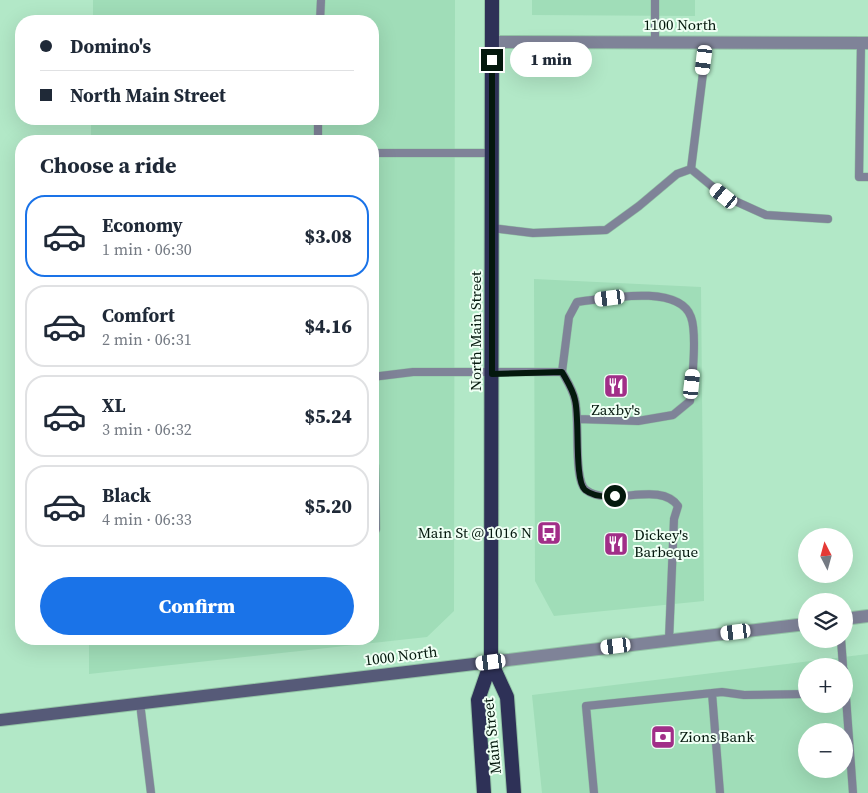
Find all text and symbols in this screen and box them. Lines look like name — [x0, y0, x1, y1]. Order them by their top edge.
street label: 1100 North — [643, 14, 717, 35]
text: Domino's — [70, 33, 151, 59]
callout: 1 min — [510, 42, 592, 78]
car — [694, 44, 713, 76]
text: 1 min — [530, 48, 572, 70]
route end — [481, 49, 503, 71]
text: North Main Street — [70, 82, 226, 108]
text: Choose a ride — [40, 150, 177, 180]
car — [707, 181, 740, 211]
text: Economy — [102, 212, 183, 238]
icon: car — [42, 214, 87, 259]
text: $3.08 — [304, 223, 352, 249]
text: 1 min · 06:30 — [102, 238, 192, 260]
street label: North Main Street — [465, 271, 486, 391]
car — [594, 289, 625, 307]
text: Comfort — [102, 302, 175, 328]
icon: car — [42, 304, 87, 349]
text: $4.16 — [304, 313, 352, 339]
text: 2 min · 06:31 — [102, 328, 192, 350]
car — [682, 368, 701, 400]
restaurant icon: Zaxby's — [603, 373, 629, 399]
text: XL — [102, 392, 125, 418]
icon: car — [42, 394, 87, 439]
place label: Zaxby's — [592, 399, 640, 420]
text: $5.24 — [304, 403, 352, 429]
text: 3 min · 06:32 — [102, 418, 192, 440]
text: Black — [102, 482, 151, 508]
icon: car — [42, 484, 87, 529]
route start — [604, 485, 626, 507]
text: $5.20 — [304, 493, 352, 519]
text: 4 min · 06:33 — [102, 508, 192, 530]
bus stop icon: Main St @ 1016 N — [536, 520, 562, 546]
place label: Main St @ 1016 N — [418, 522, 532, 543]
place label: Dickey's Barbeque — [634, 524, 698, 562]
north arrow — [798, 528, 852, 582]
map controls — [798, 528, 853, 778]
restaurant icon: Dickey's Barbeque — [603, 531, 629, 557]
button: Confirm — [40, 577, 354, 635]
button: layers — [798, 593, 853, 648]
car — [720, 623, 751, 641]
car — [600, 637, 631, 655]
street label: 1000 North — [363, 641, 439, 670]
car — [475, 653, 506, 671]
button: + — [798, 658, 853, 713]
street label: Main Street — [477, 697, 506, 775]
button: − — [798, 723, 853, 778]
bank icon: Zions Bank — [650, 724, 676, 750]
place label: Zions Bank — [680, 726, 755, 747]

